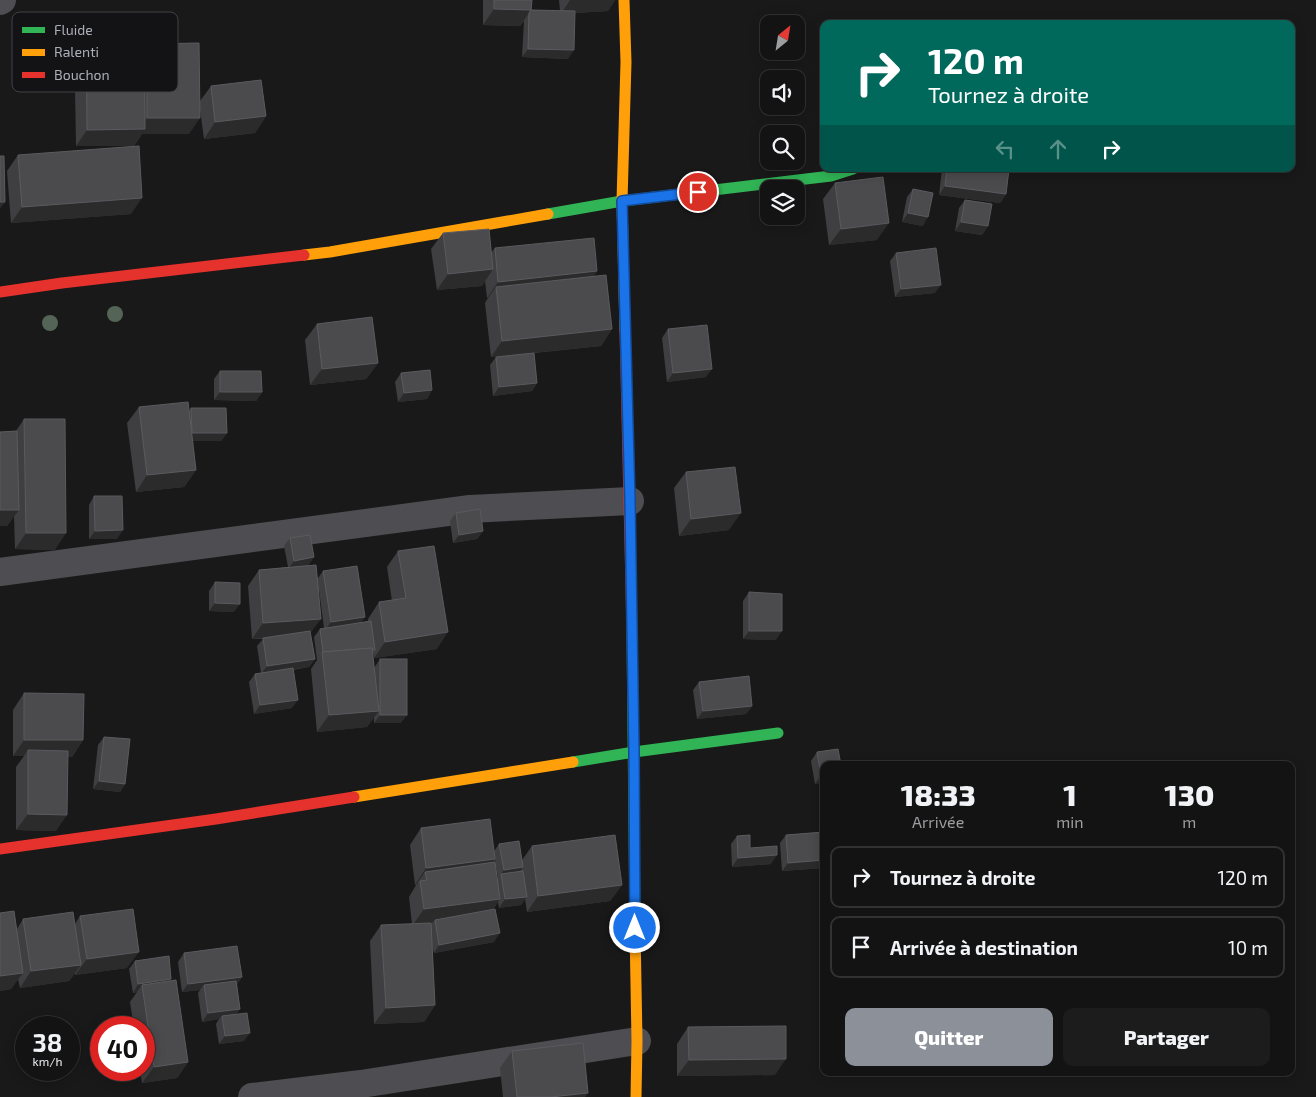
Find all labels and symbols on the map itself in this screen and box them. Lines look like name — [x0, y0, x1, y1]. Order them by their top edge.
legend — [12, 12, 178, 92]
north arrow — [760, 15, 805, 60]
text: Fluide — [54, 21, 93, 38]
text: Ralenti — [54, 43, 99, 60]
text: Bouchon — [54, 66, 110, 83]
pin — [677, 171, 719, 213]
position arrow — [608, 901, 660, 953]
speed limit sign: 40 — [90, 1016, 155, 1081]

